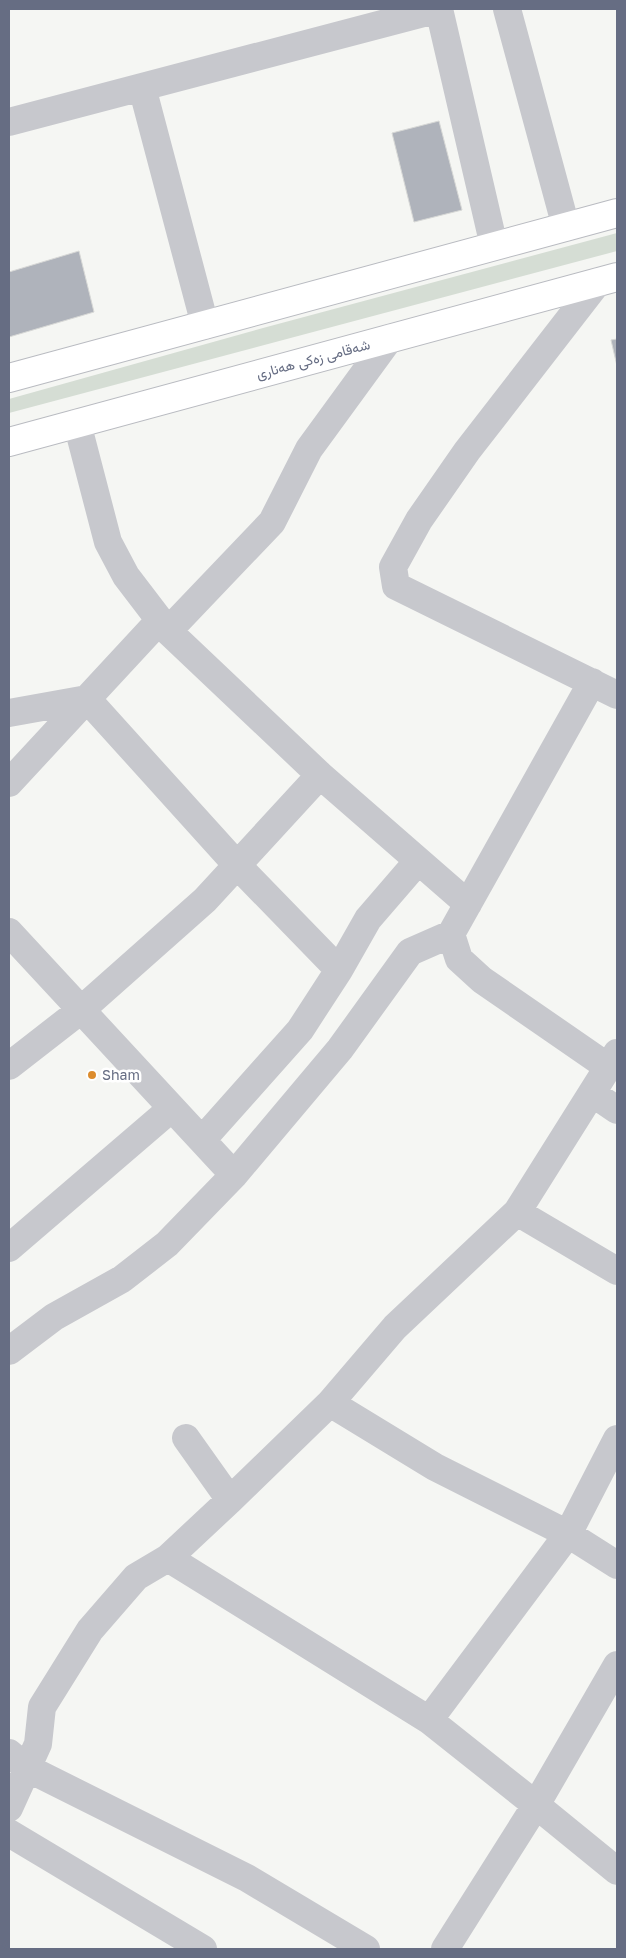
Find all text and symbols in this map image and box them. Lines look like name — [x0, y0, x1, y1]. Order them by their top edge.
street label: شەقامی زەکی هەناری — [254, 335, 372, 383]
place label: Sham — [102, 1066, 140, 1083]
marker: Sham — [86, 1069, 98, 1081]

